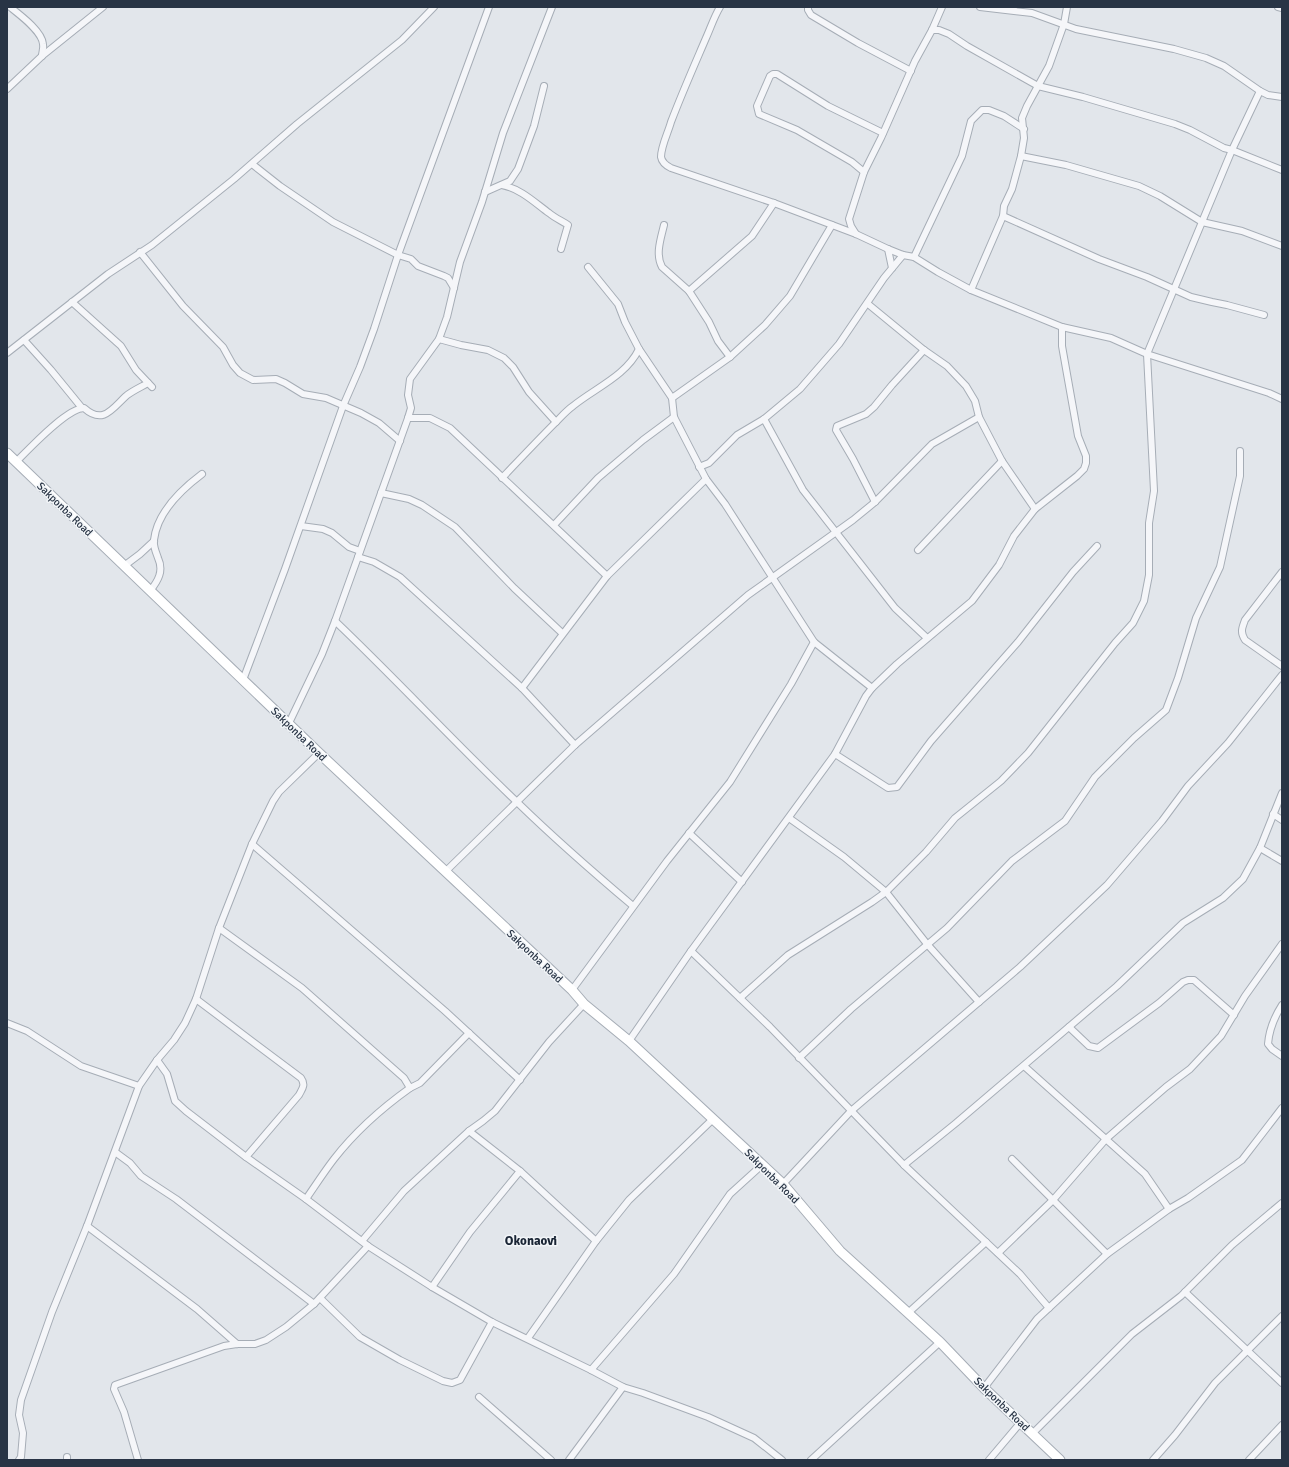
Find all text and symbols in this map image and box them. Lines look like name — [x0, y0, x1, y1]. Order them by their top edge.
street label: Sakponba Road — [34, 480, 95, 539]
street label: Sakponba Road — [268, 705, 329, 764]
street label: Sakponba Road — [504, 927, 566, 986]
street label: Sakponba Road — [742, 1146, 802, 1207]
district label: Okonaovi — [505, 1233, 557, 1249]
street label: Sakponba Road — [971, 1375, 1032, 1434]

